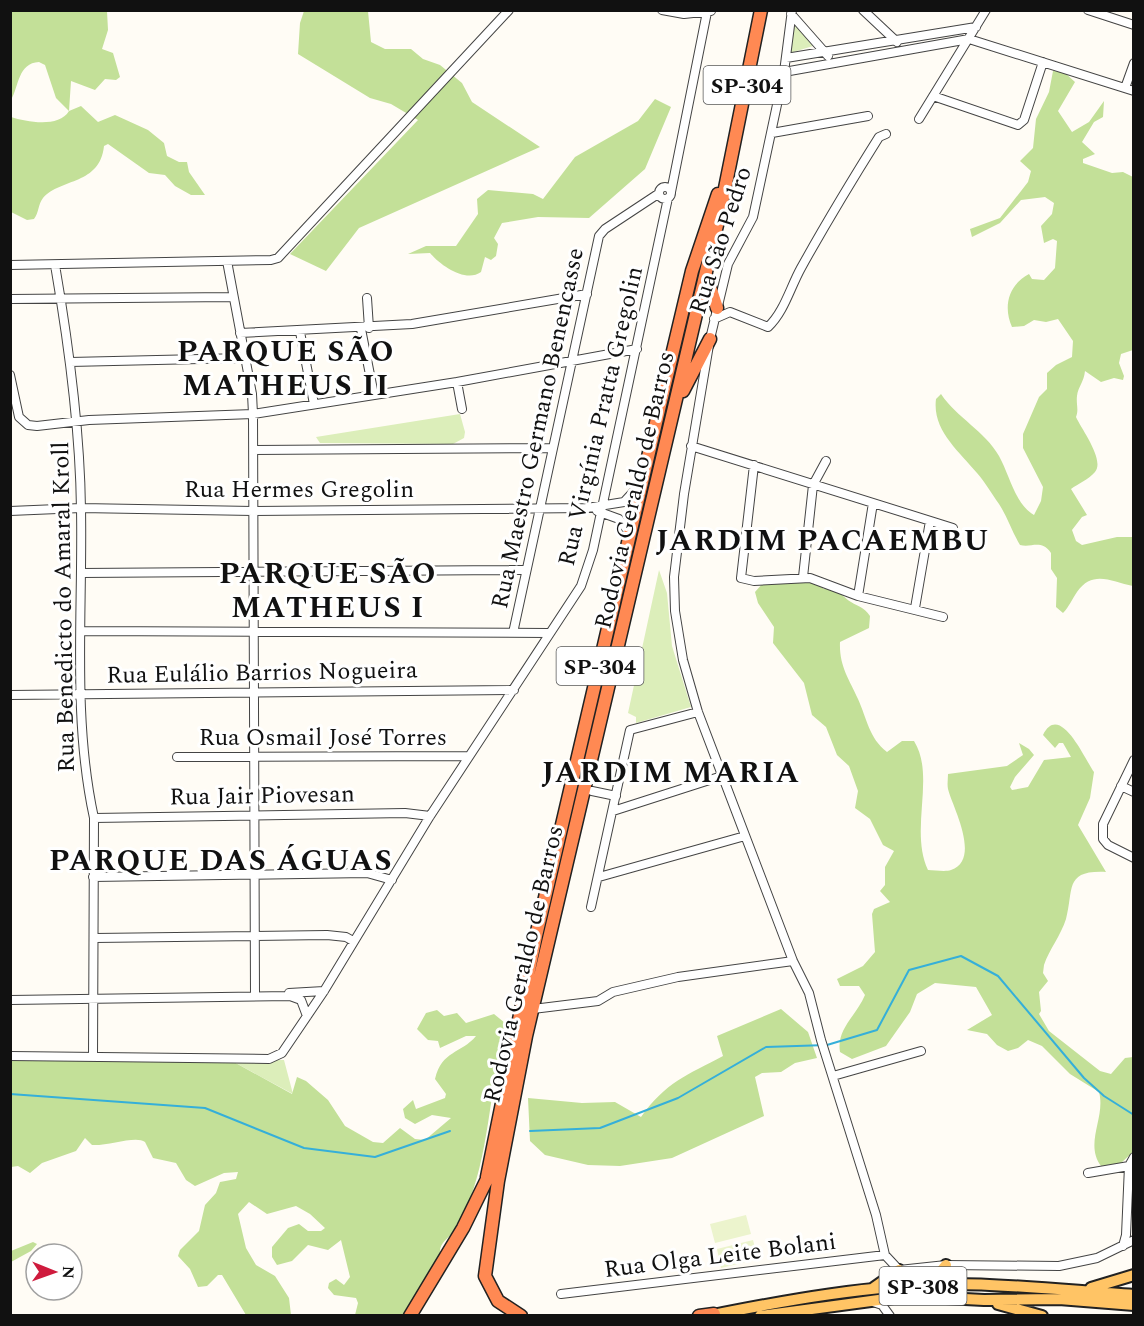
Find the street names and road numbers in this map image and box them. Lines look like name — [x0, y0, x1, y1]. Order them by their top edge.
road number: SP-304 — [704, 66, 790, 104]
street label: Rua São Pedro — [680, 162, 762, 319]
street label: Rua Maestro Germano Benencasse — [482, 244, 594, 612]
street label: Rua Virgínia Pratta Gregolin — [549, 263, 653, 570]
street label: Rodovia Geraldo de Barros — [586, 348, 684, 633]
street label: Rua Benedicto do Amaral Kroll — [43, 441, 85, 773]
street label: Rua Hermes Gregolin — [184, 472, 414, 508]
road number: SP-304 — [556, 647, 644, 685]
street label: Rua Eulálio Barrios Nogueira — [106, 652, 418, 694]
street label: Rua Osmail José Torres — [199, 720, 447, 756]
street label: Rua Jair Piovesan — [169, 776, 355, 816]
street label: Rodovia Geraldo de Barros — [475, 822, 573, 1107]
street label: Rua Olga Leite Bolani — [602, 1224, 838, 1288]
road number: SP-308 — [880, 1267, 966, 1305]

